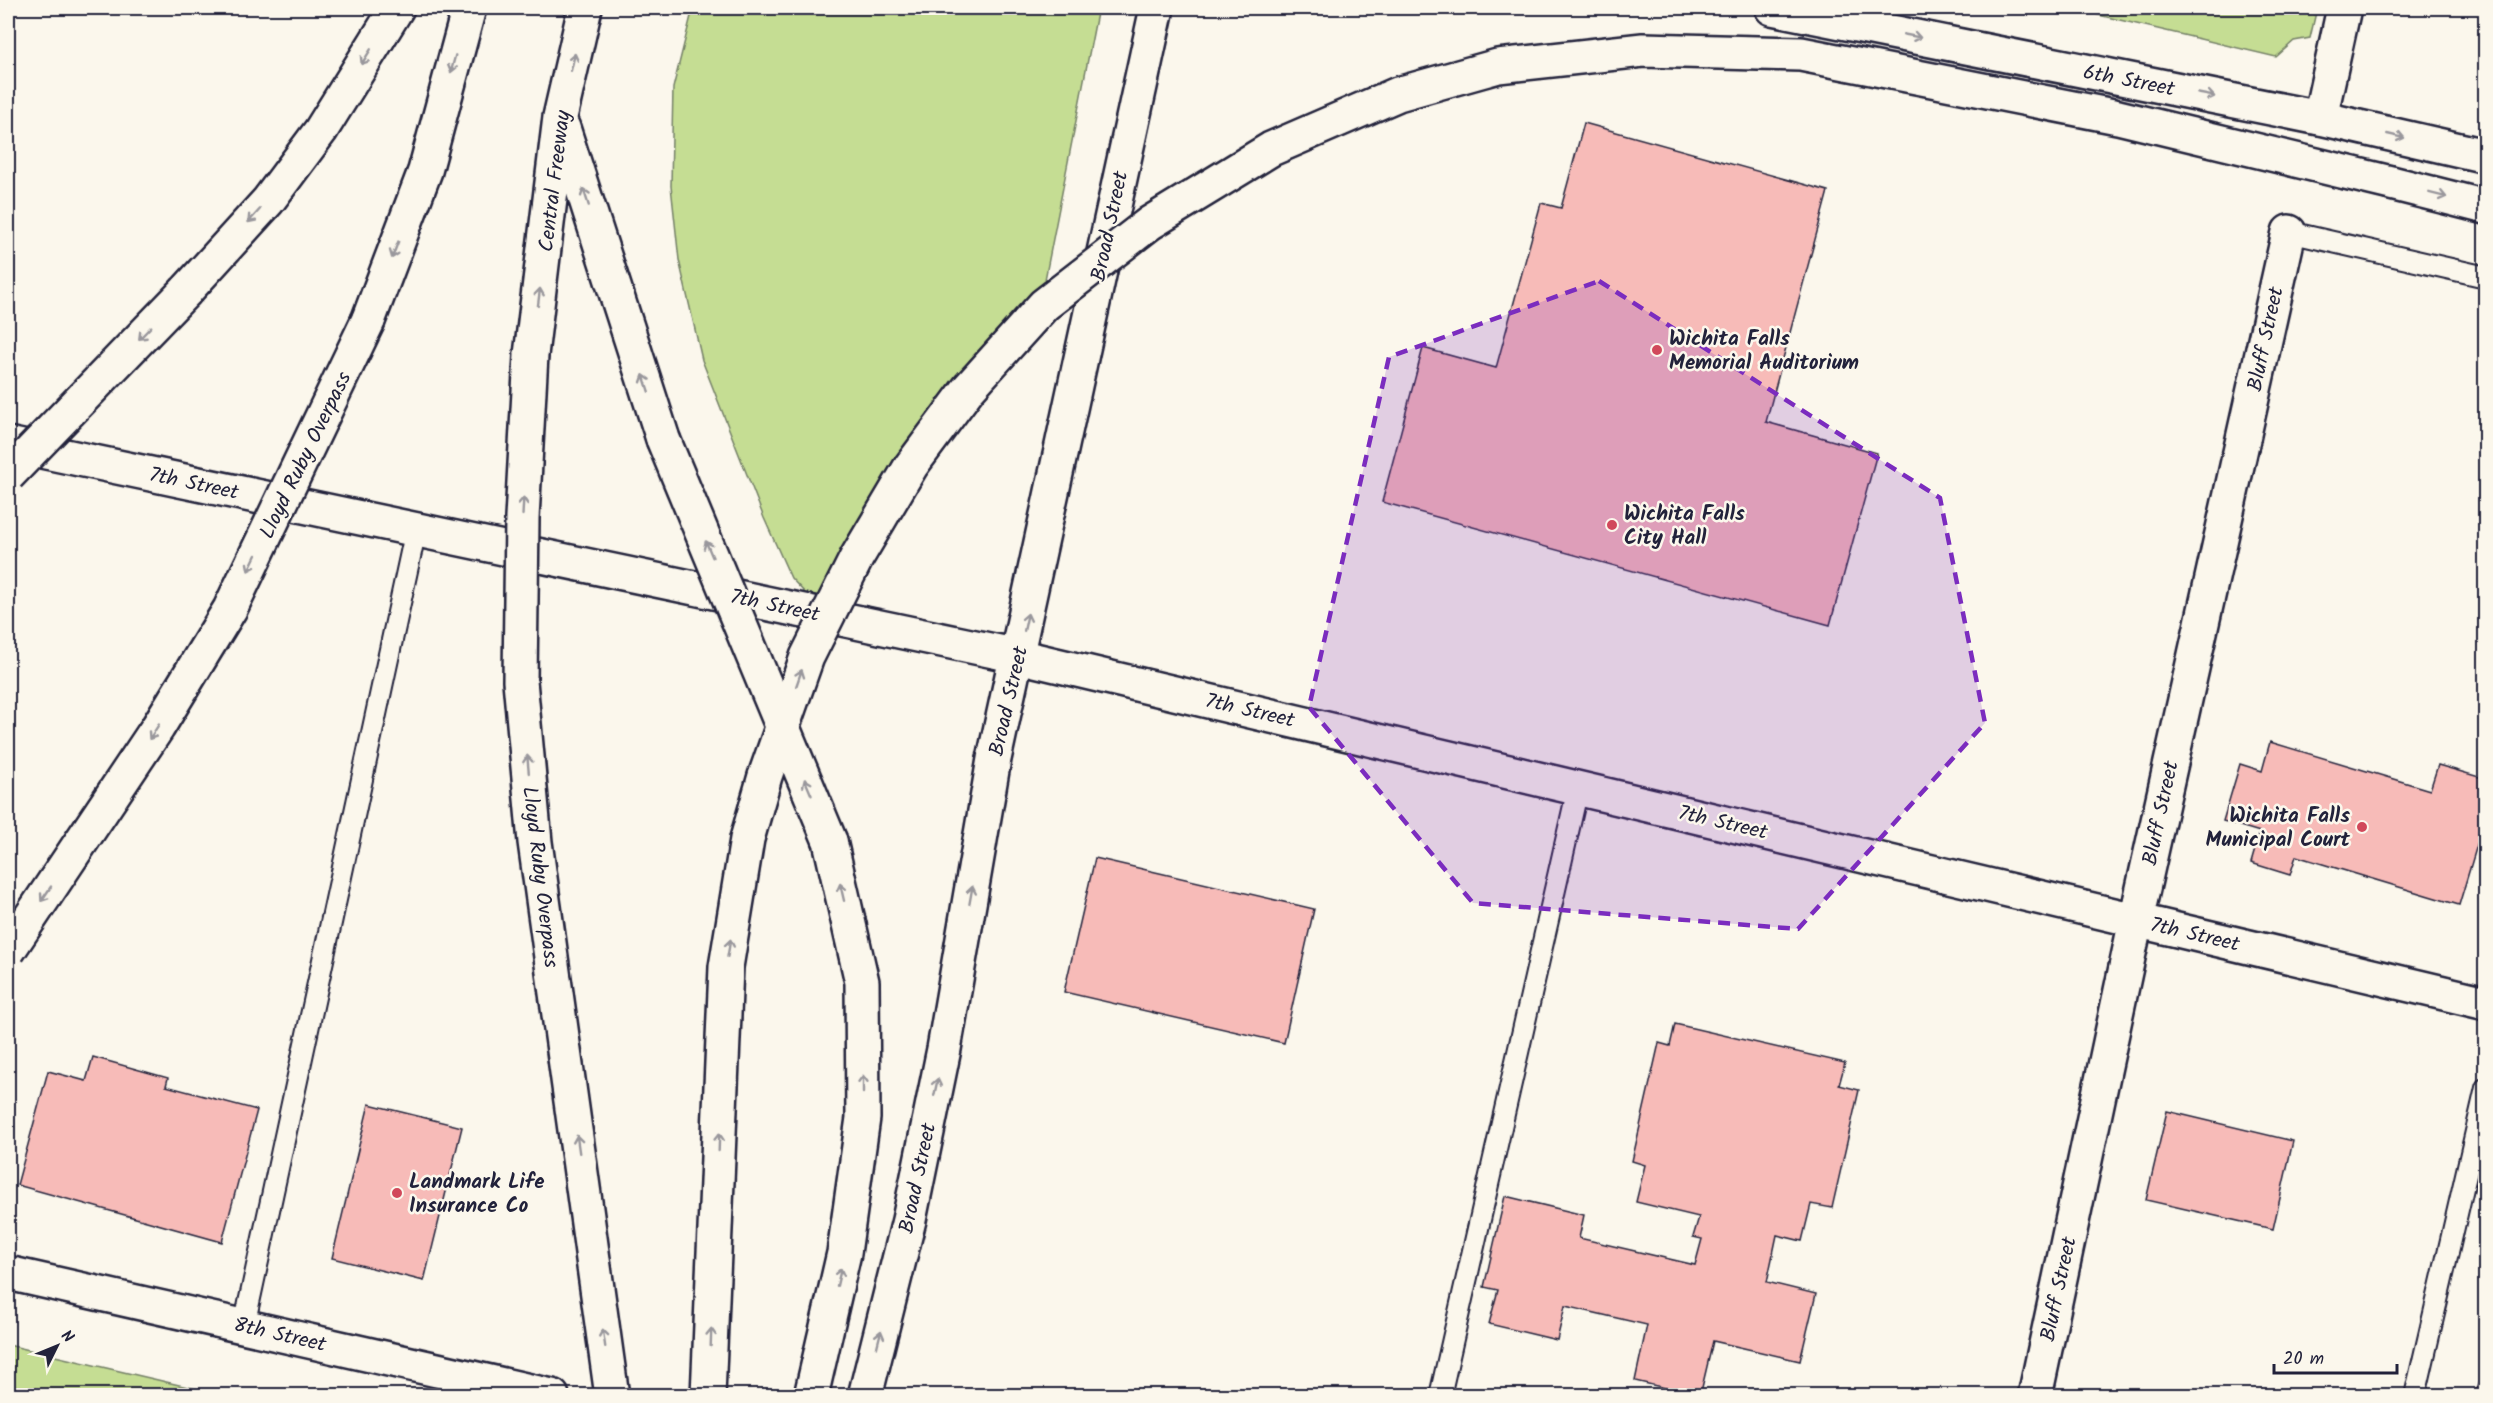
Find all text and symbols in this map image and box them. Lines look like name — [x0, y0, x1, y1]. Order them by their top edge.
one-way arrow — [1901, 31, 1921, 42]
one-way arrow — [360, 48, 372, 65]
one-way arrow — [567, 53, 579, 72]
one-way arrow — [447, 54, 459, 73]
street label: 6th Street — [2080, 56, 2178, 107]
one-way arrow — [2195, 90, 2215, 101]
street label: Central Freeway — [530, 108, 581, 254]
one-way arrow — [2387, 130, 2406, 142]
street label: Broad Street — [1083, 167, 1138, 284]
one-way arrow — [580, 188, 591, 207]
one-way arrow — [2428, 190, 2447, 201]
one-way arrow — [247, 209, 261, 224]
one-way arrow — [389, 240, 400, 259]
street label: Bluff Street — [2239, 283, 2294, 395]
one-way arrow — [534, 288, 545, 308]
place label: Wichita Falls Memorial Auditorium — [1669, 323, 1859, 380]
one-way arrow — [138, 326, 152, 341]
marker: Wichita Falls Memorial Auditorium — [1650, 343, 1664, 357]
street label: Lloyd Ruby Overpass — [252, 366, 361, 545]
one-way arrow — [639, 374, 650, 393]
street label: 7th Street — [146, 459, 242, 510]
one-way arrow — [517, 497, 528, 517]
place label: Wichita Falls City Hall — [1624, 498, 1745, 555]
marker: Wichita Falls City Hall — [1605, 518, 1619, 532]
one-way arrow — [703, 540, 714, 558]
one-way arrow — [246, 554, 257, 572]
street label: 7th Street — [727, 581, 823, 632]
one-way arrow — [1021, 613, 1032, 632]
street label: Broad Street — [981, 642, 1038, 760]
one-way arrow — [795, 669, 806, 688]
street label: 7th Street — [1202, 685, 1298, 738]
one-way arrow — [148, 723, 160, 740]
one-way arrow — [522, 754, 533, 774]
street label: Bluff Street — [2134, 757, 2189, 869]
one-way arrow — [802, 778, 813, 797]
street label: Lloyd Ruby Overpass — [512, 785, 567, 970]
street label: 7th Street — [1675, 797, 1771, 850]
place label: Wichita Falls Municipal Court — [2206, 800, 2351, 857]
marker: Wichita Falls Municipal Court — [2355, 820, 2369, 834]
one-way arrow — [835, 882, 847, 901]
one-way arrow — [40, 885, 52, 902]
one-way arrow — [966, 886, 977, 906]
street label: 7th Street — [2147, 909, 2243, 962]
one-way arrow — [724, 938, 735, 958]
one-way arrow — [857, 1075, 869, 1095]
one-way arrow — [931, 1078, 943, 1097]
street label: Broad Street — [891, 1119, 946, 1236]
one-way arrow — [713, 1133, 724, 1153]
one-way arrow — [572, 1135, 583, 1155]
place label: Landmark Life Insurance Co — [409, 1166, 544, 1223]
marker: Landmark Life Insurance Co — [390, 1186, 404, 1200]
street label: Bluff Street — [2032, 1233, 2087, 1345]
one-way arrow — [833, 1268, 845, 1287]
street label: 8th Street — [230, 1309, 330, 1362]
north arrow — [27, 1316, 87, 1376]
text: N — [54, 1325, 79, 1349]
one-way arrow — [599, 1328, 610, 1348]
one-way arrow — [705, 1328, 716, 1348]
one-way arrow — [874, 1330, 886, 1349]
scale bar — [2274, 1337, 2397, 1375]
text: 20 m — [2283, 1345, 2324, 1374]

